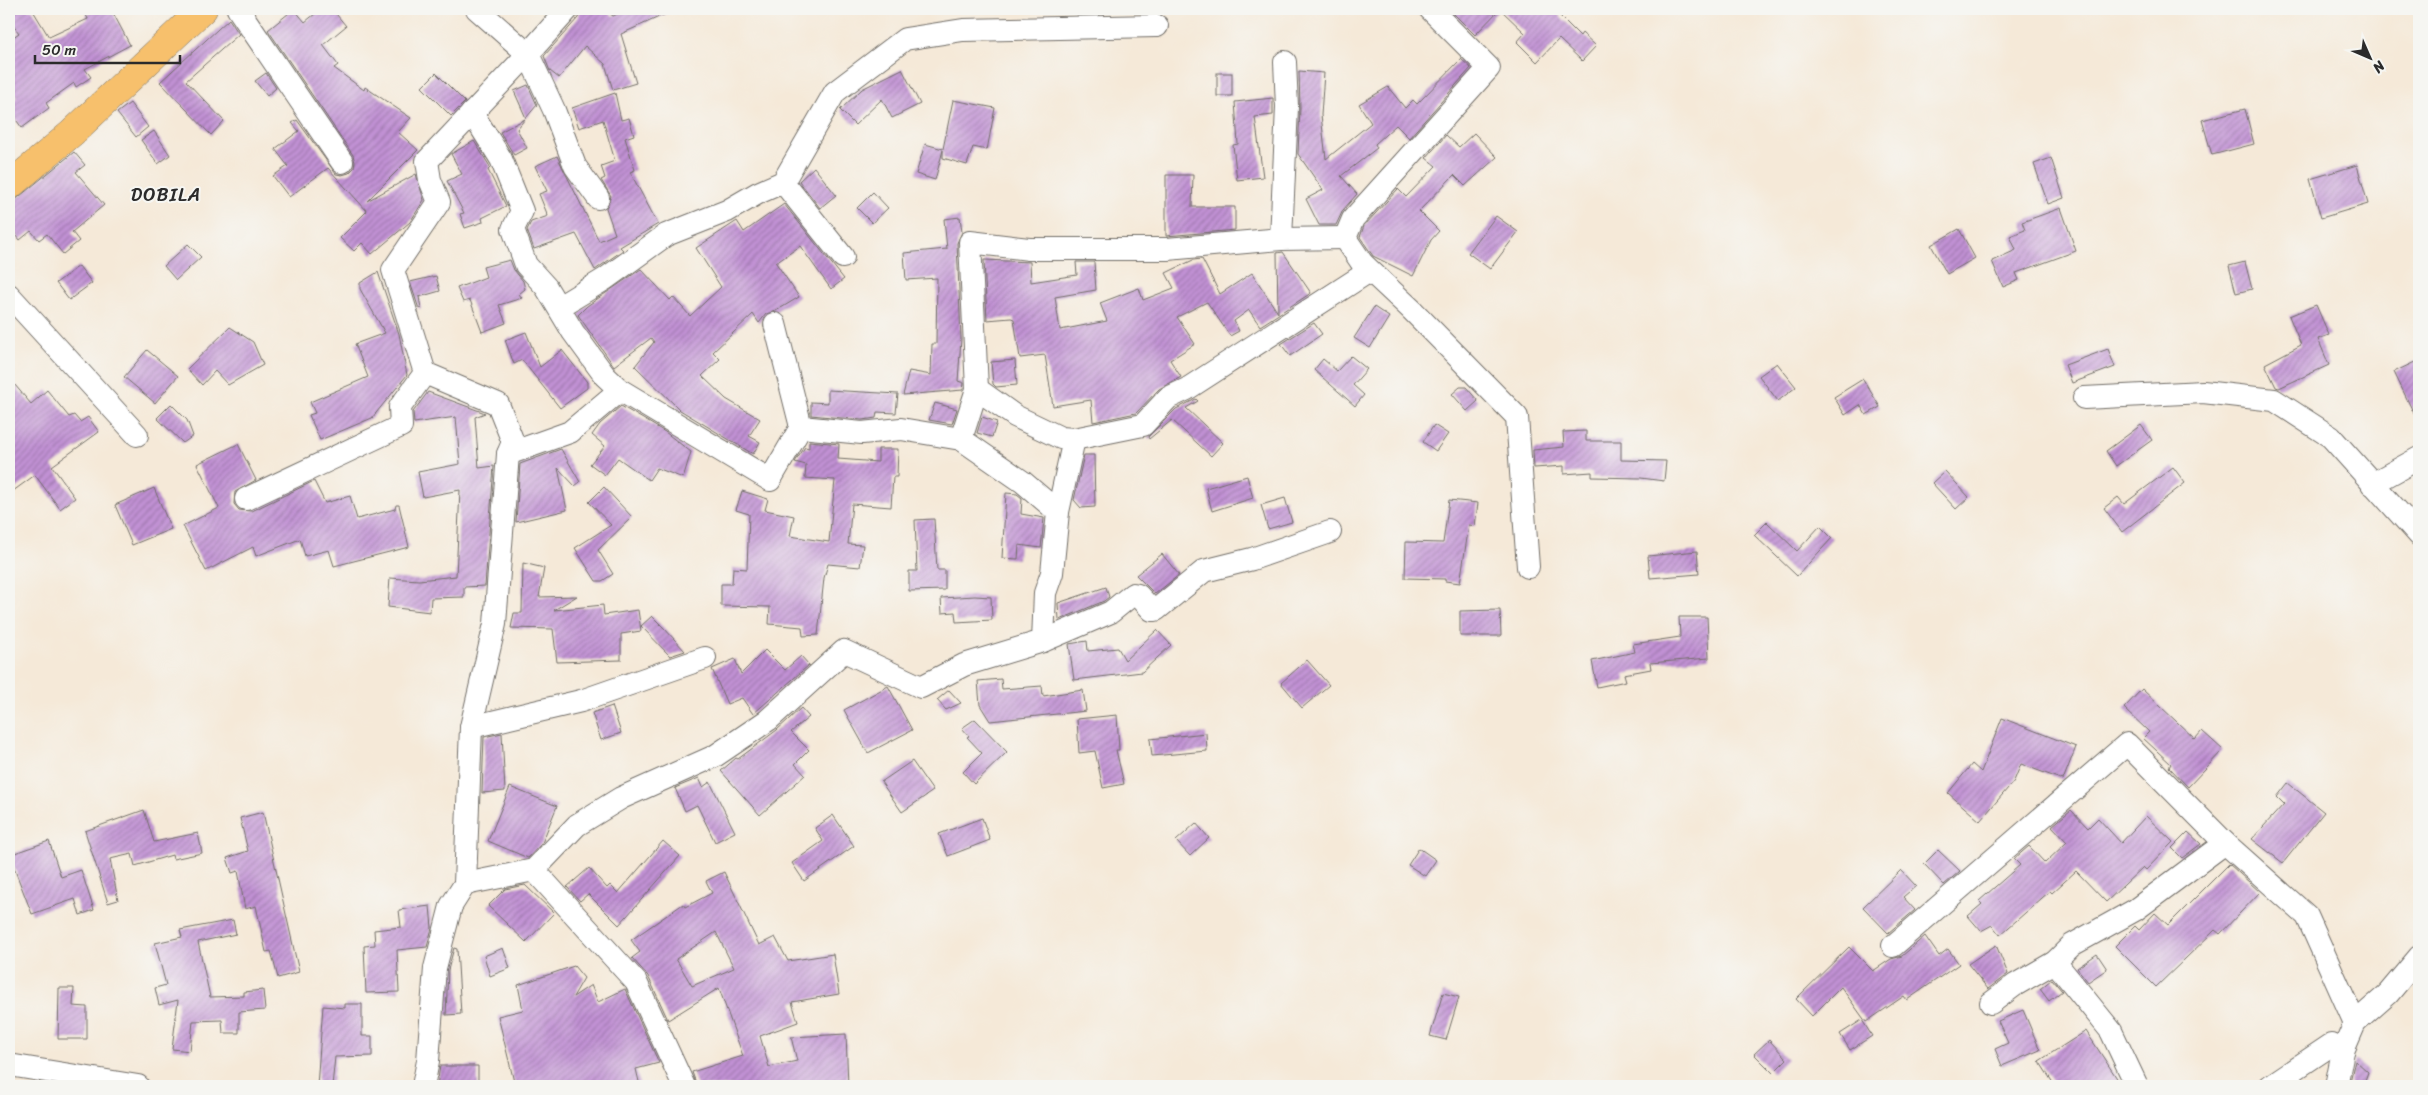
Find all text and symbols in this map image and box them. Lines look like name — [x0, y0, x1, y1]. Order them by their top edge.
scale bar — [35, 32, 180, 64]
north arrow — [2346, 32, 2396, 82]
text: 50 m — [42, 37, 77, 63]
text: N — [2366, 54, 2392, 79]
district label: DOBILA — [131, 178, 201, 211]

